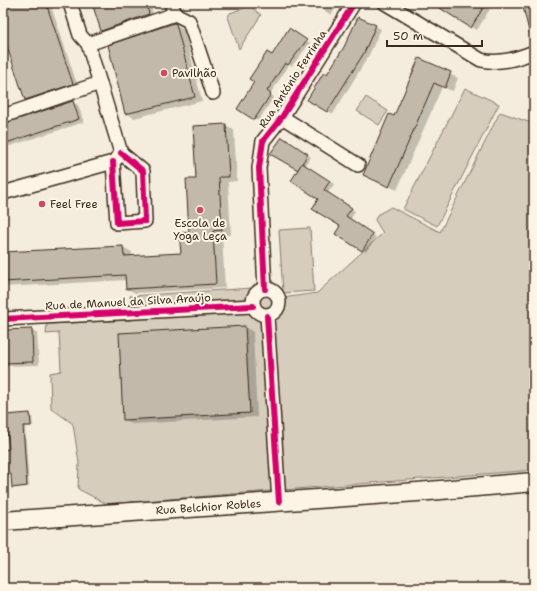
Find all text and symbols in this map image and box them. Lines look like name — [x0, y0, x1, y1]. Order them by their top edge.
scale bar — [387, 22, 482, 48]
street label: Rua António Ferrinha — [256, 27, 331, 131]
text: 50 m — [393, 28, 423, 44]
place label: Pavilhão — [172, 66, 217, 81]
marker: Pavilhão — [159, 68, 169, 78]
place label: Feel Free — [50, 197, 98, 212]
marker: Feel Free — [37, 199, 47, 209]
marker: Escola de Yoga Leça — [195, 205, 205, 215]
place label: Escola de Yoga Leça — [173, 216, 227, 244]
street label: Rua de Manuel da Silva Araújo — [45, 290, 211, 314]
street label: Rua Belchior Robles — [155, 495, 262, 518]

